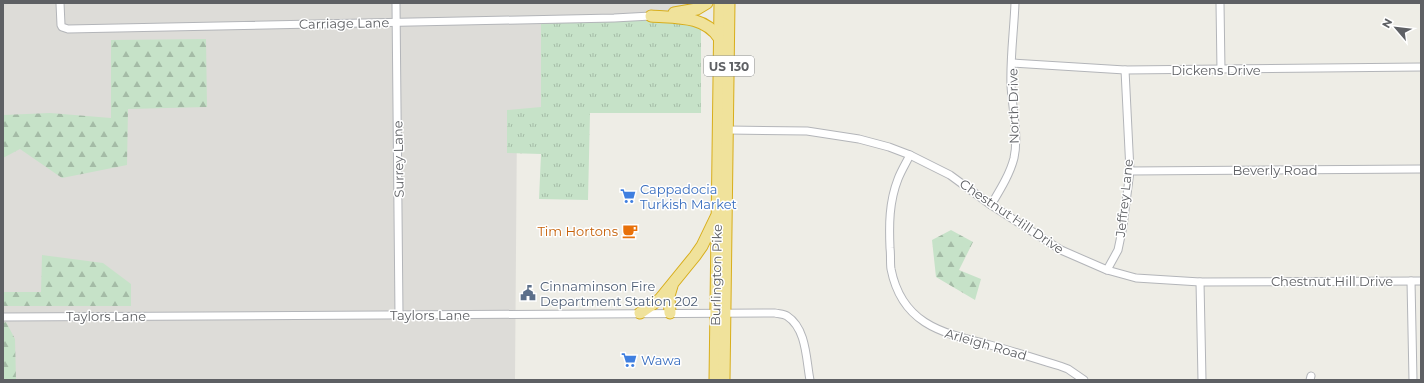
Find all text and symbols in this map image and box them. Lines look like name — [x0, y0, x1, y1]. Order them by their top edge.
north arrow — [1376, 8, 1416, 48]
street label: Carriage Lane — [299, 14, 389, 32]
text: N — [1379, 16, 1395, 31]
road number: US 130 — [704, 56, 754, 76]
street label: Dickens Drive — [1171, 62, 1261, 78]
street label: North Drive — [1004, 68, 1022, 144]
street label: Surrey Lane — [389, 120, 407, 198]
street label: Jeffrey Lane — [1112, 158, 1136, 239]
street label: Beverly Road — [1232, 162, 1318, 178]
street label: Chestnut Hill Drive — [957, 175, 1067, 257]
place label: Cappadocia Turkish Market — [640, 181, 737, 212]
supermarket icon: Cappadocia Turkish Market — [619, 187, 637, 205]
cafe icon: Tim Hortons — [621, 222, 639, 240]
place label: Tim Hortons — [537, 223, 618, 239]
street label: Burlington Pike — [707, 224, 725, 326]
street label: Chestnut Hill Drive — [1271, 273, 1393, 289]
place label: Cinnaminson Fire Department Station 202 — [540, 278, 698, 309]
public building icon: Cinnaminson Fire Department Station 202 — [519, 284, 537, 302]
street label: Taylors Lane — [390, 307, 470, 323]
street label: Taylors Lane — [66, 308, 146, 324]
street label: Arleigh Road — [943, 325, 1029, 363]
supermarket icon: Wawa — [620, 351, 638, 369]
place label: Wawa — [641, 352, 681, 368]

